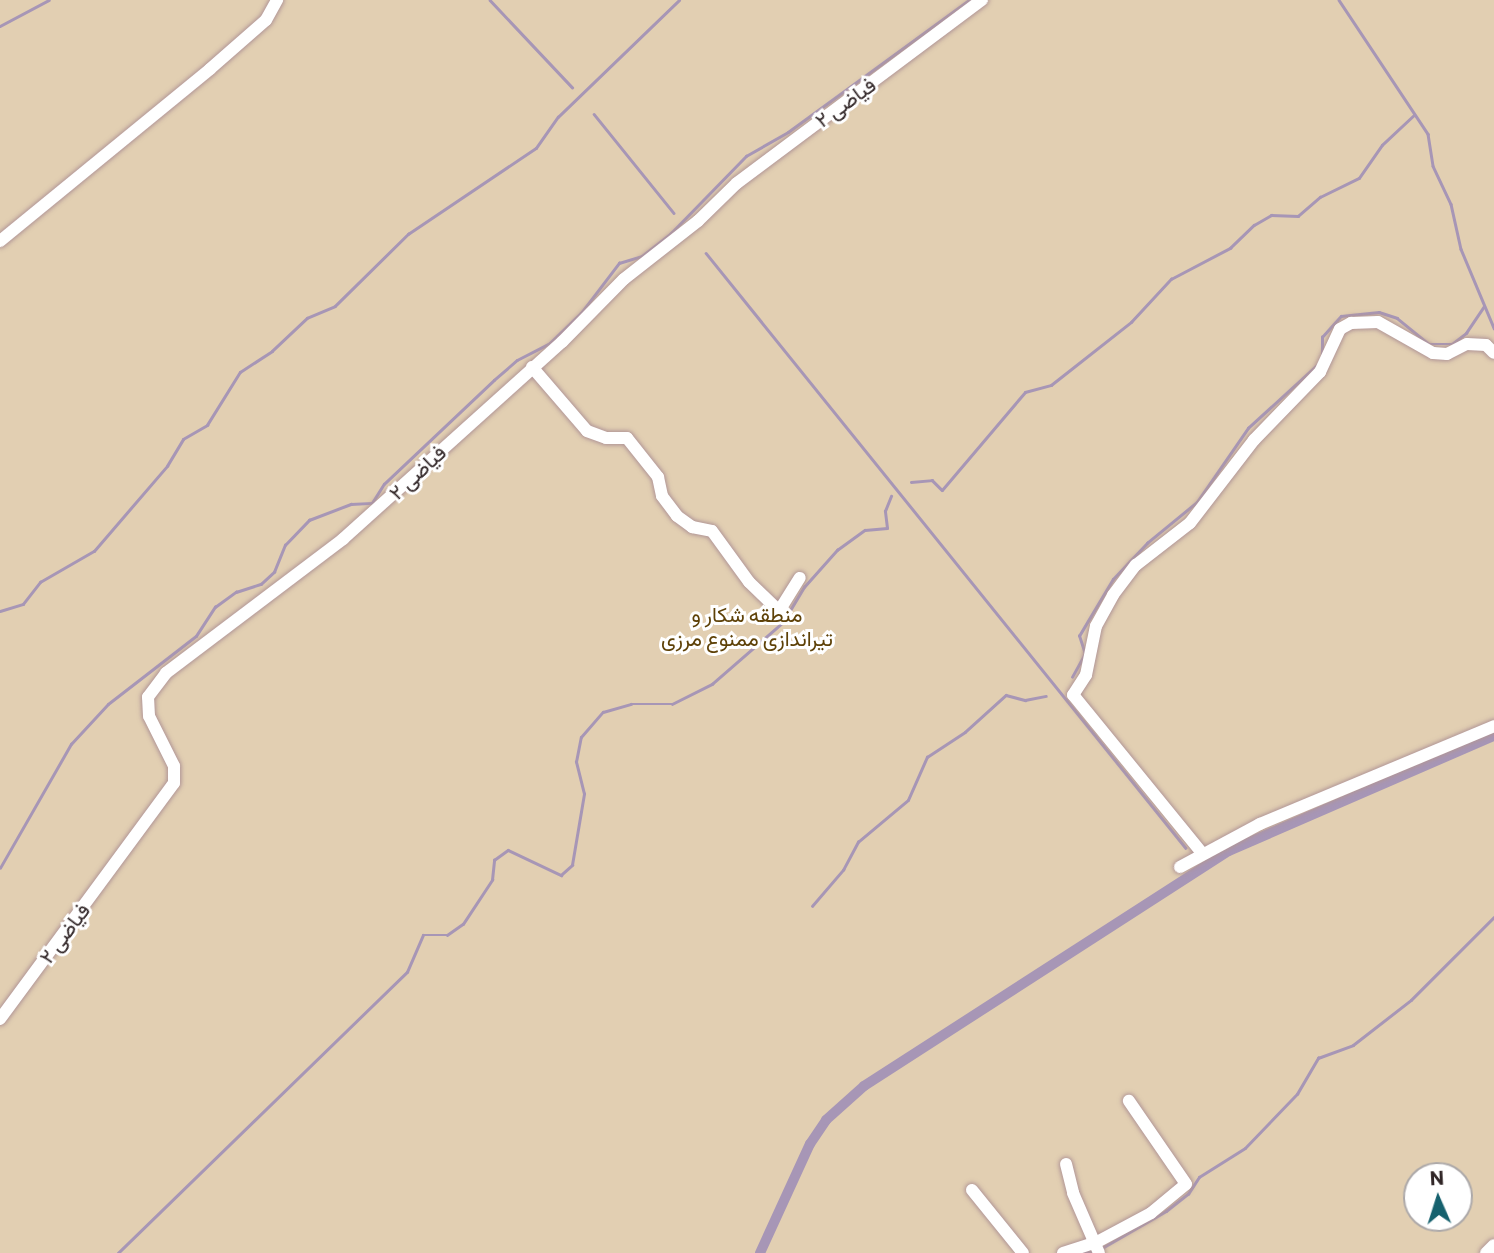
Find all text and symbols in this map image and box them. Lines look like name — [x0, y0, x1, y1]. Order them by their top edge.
street label: فیاضی ۲ — [810, 72, 880, 132]
street label: فیاضی ۲ — [383, 439, 451, 505]
park label: منطقه شکار و تیراندازی ممنوع مرزی — [661, 601, 833, 651]
street label: فیاضی ۲ — [33, 898, 95, 968]
north arrow — [1403, 1162, 1473, 1232]
text: N — [1429, 1166, 1445, 1189]

